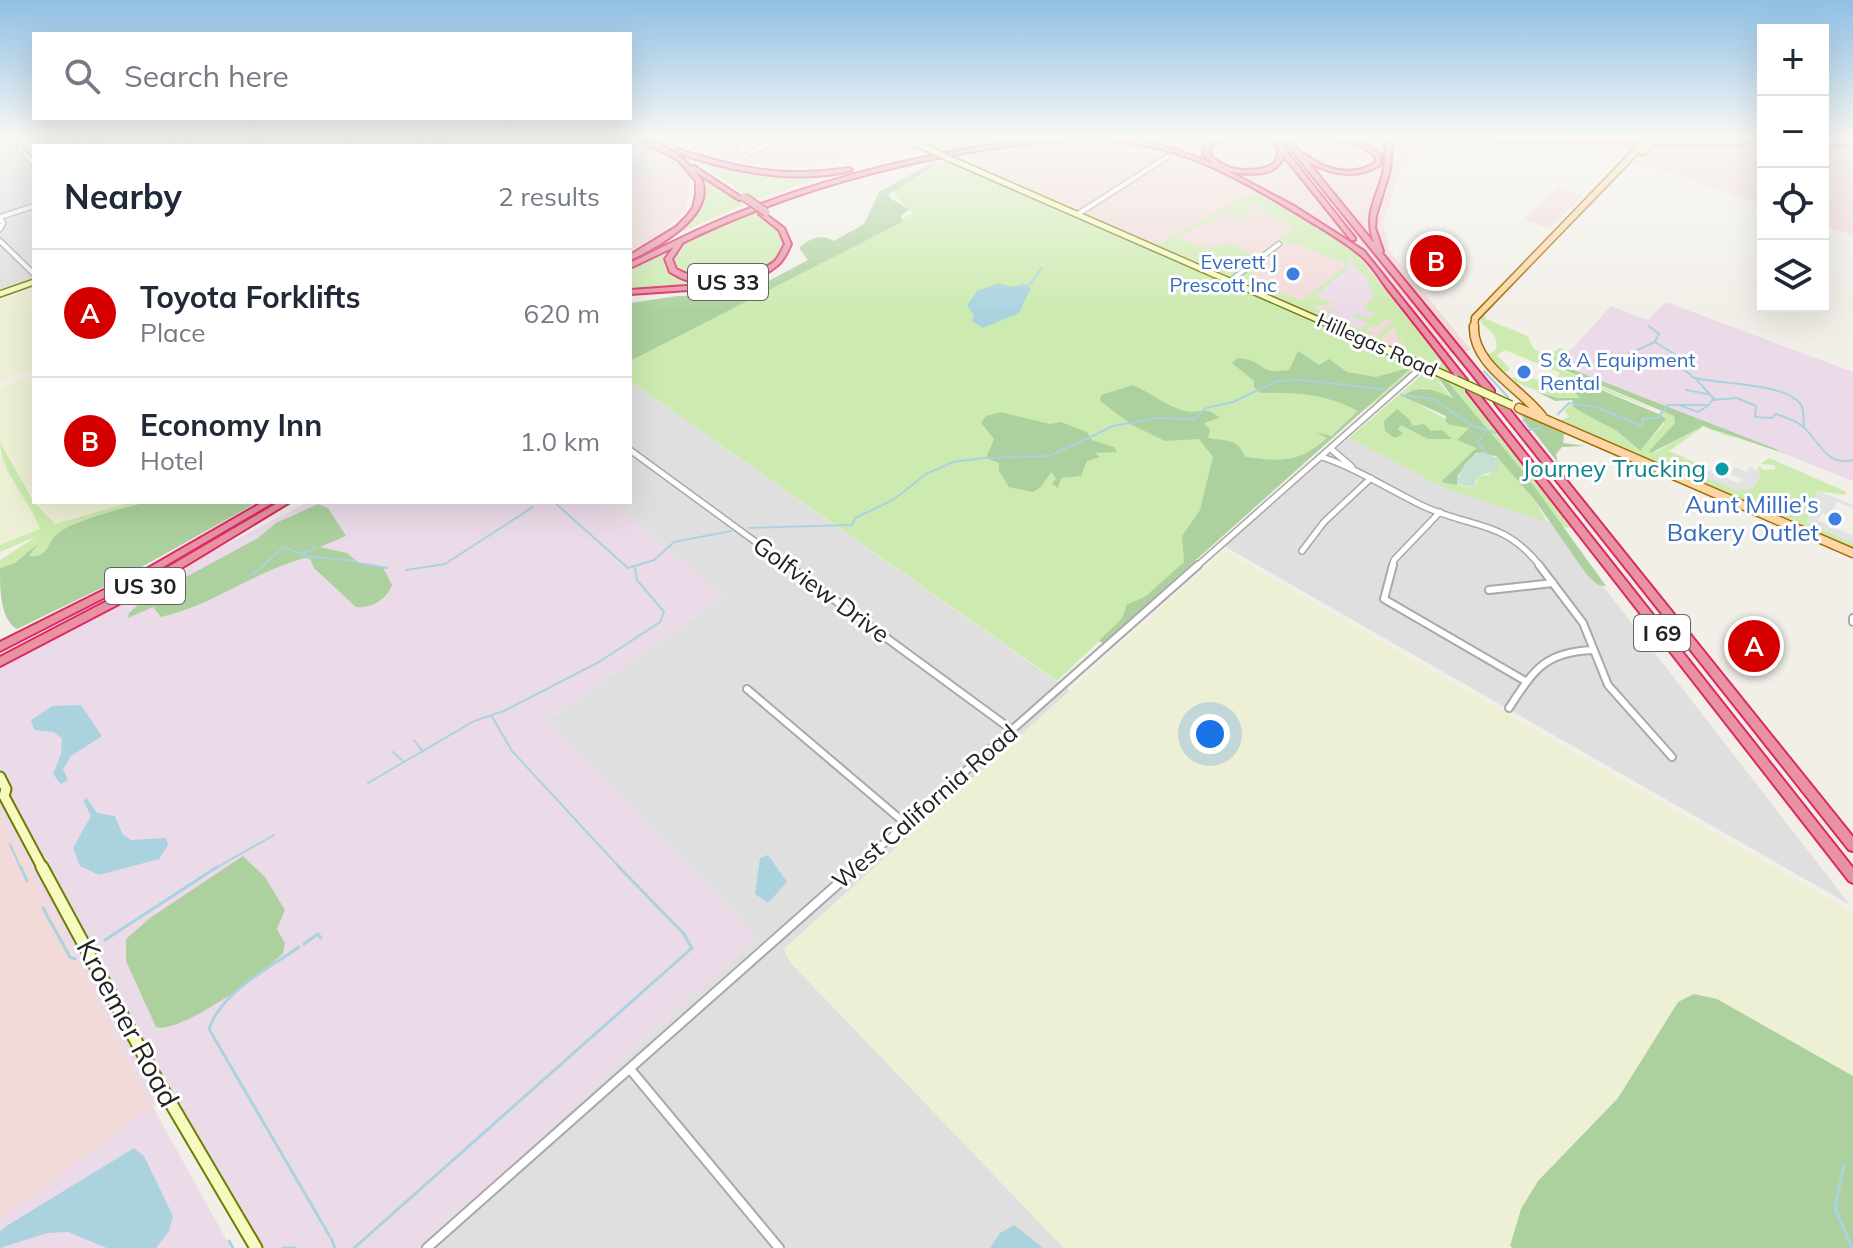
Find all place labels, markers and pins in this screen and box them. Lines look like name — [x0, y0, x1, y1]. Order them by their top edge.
pin: B — [1410, 231, 1462, 291]
place label: Everett J Prescott Inc — [1169, 249, 1277, 297]
marker: Everett J Prescott Inc — [1284, 265, 1302, 283]
place label: S & A Equipment Rental — [1540, 347, 1695, 395]
marker: S & A Equipment Rental — [1515, 363, 1533, 381]
place label: Journey Trucking — [1522, 453, 1706, 483]
marker: Journey Trucking — [1713, 460, 1731, 478]
place label: Aunt Millie's Bakery Outlet — [1667, 489, 1819, 547]
marker: Aunt Millie's Bakery Outlet — [1826, 510, 1844, 528]
pin: A — [1728, 616, 1780, 676]

